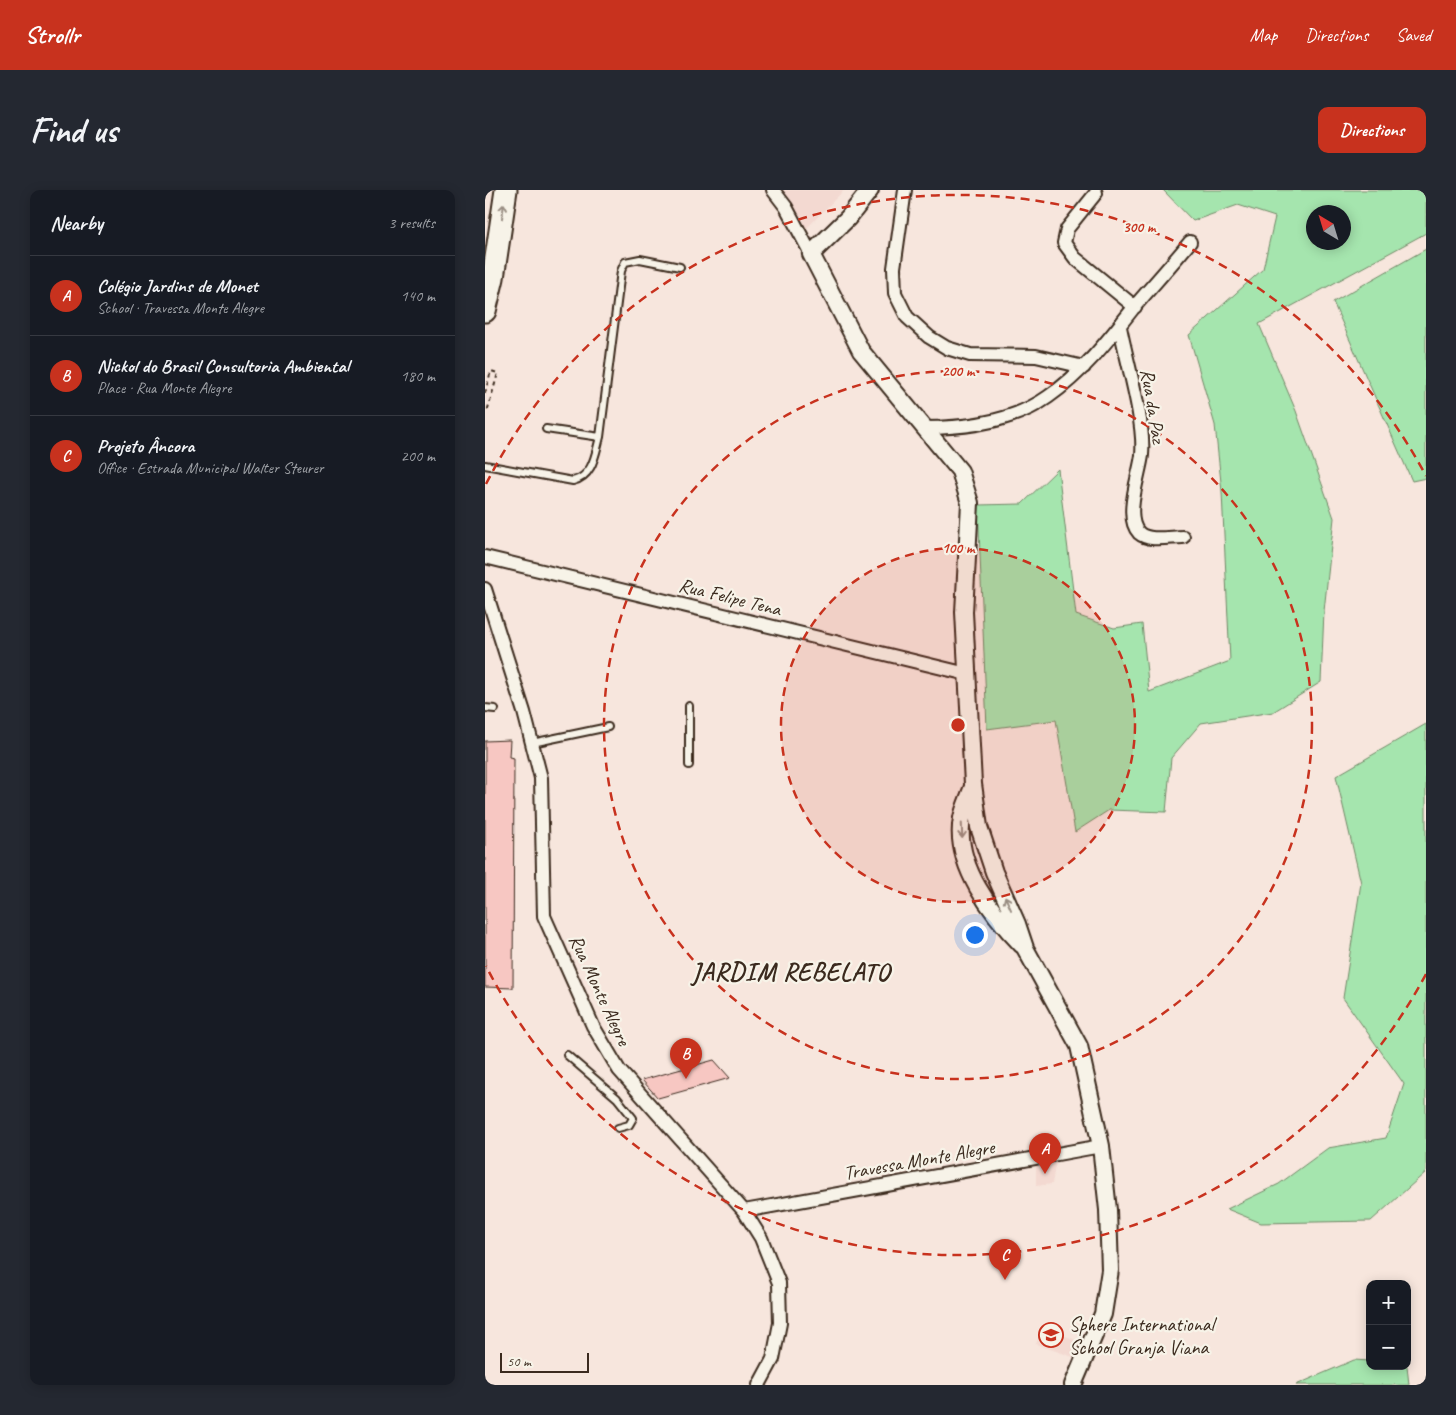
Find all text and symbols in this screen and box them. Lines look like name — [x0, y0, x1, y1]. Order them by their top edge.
text: Strollr — [25, 20, 80, 50]
text: Map — [1250, 24, 1277, 46]
text: Directions — [1305, 24, 1368, 46]
text: Saved — [1396, 24, 1431, 46]
button: Directions — [1318, 107, 1426, 153]
text: Find us — [30, 108, 117, 153]
one-way arrow — [498, 204, 508, 220]
north arrow — [1306, 205, 1351, 250]
text: Nearby — [50, 210, 103, 236]
text: 3 results — [388, 213, 435, 233]
text: 300 m — [1123, 218, 1157, 237]
text: Colégio Jardins de Monet — [97, 274, 258, 298]
text: A — [62, 286, 70, 306]
text: 140 m — [401, 286, 435, 306]
text: School · Travessa Monte Alegre — [97, 298, 264, 318]
text: Nickol do Brasil Consultoria Ambiental — [97, 354, 349, 378]
text: 200 m — [942, 362, 976, 381]
text: B — [62, 366, 70, 386]
text: 180 m — [401, 366, 435, 386]
street label: Rua da Paz — [1135, 367, 1171, 447]
text: Place · Rua Monte Alegre — [97, 378, 231, 398]
text: Projeto Âncora — [97, 434, 194, 458]
text: C — [62, 446, 70, 466]
text: 200 m — [401, 446, 435, 466]
text: Office · Estrada Municipal Walter Steurer — [97, 458, 324, 478]
text: 100 m — [942, 539, 976, 558]
street label: Rua Felipe Tena — [676, 572, 785, 622]
centre of rings — [949, 716, 967, 734]
one-way arrow — [958, 823, 967, 839]
one-way arrow — [1002, 896, 1012, 911]
your location — [962, 922, 988, 948]
street label: Rua Monte Alegre — [563, 931, 637, 1051]
district label: JARDIM REBELATO — [690, 956, 893, 988]
pin: B — [670, 1038, 702, 1079]
pin: A — [1029, 1133, 1061, 1174]
street label: Travessa Monte Alegre — [842, 1134, 998, 1186]
pin: C — [989, 1239, 1021, 1280]
map controls — [1366, 1280, 1411, 1370]
button: + — [1366, 1280, 1411, 1325]
place label: Sphere International School Granja Viana — [1069, 1312, 1217, 1360]
school or university icon: Sphere International School Granja Viana — [1038, 1322, 1064, 1348]
button: − — [1366, 1325, 1411, 1370]
scale bar — [500, 1350, 589, 1373]
text: 50 m — [507, 1353, 531, 1370]

